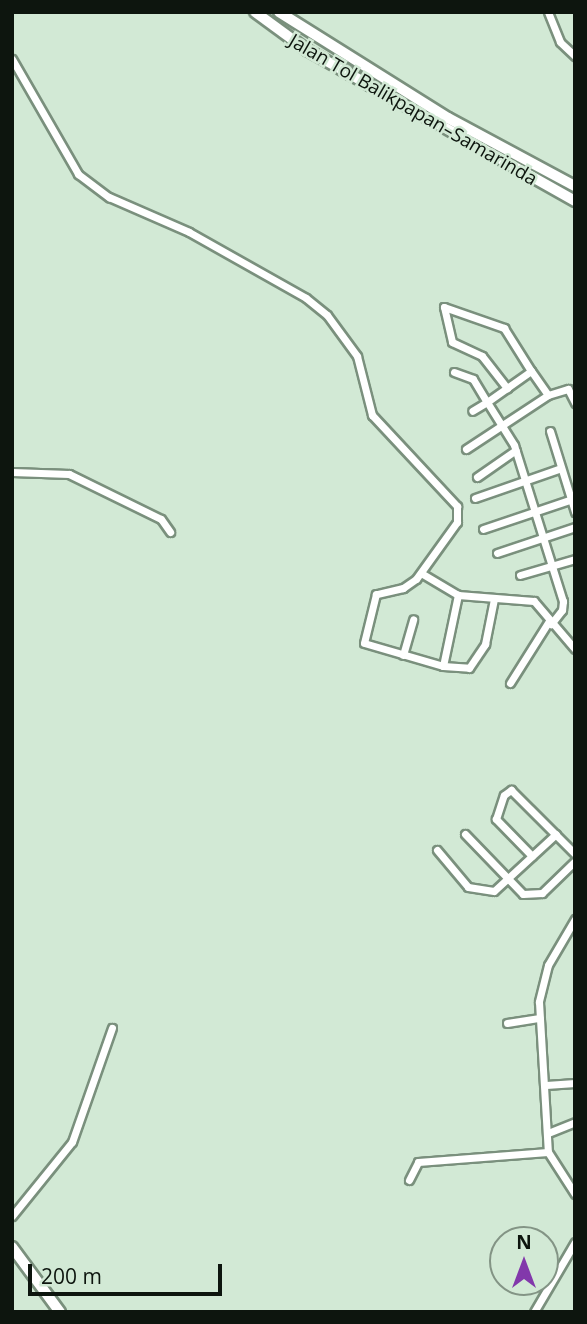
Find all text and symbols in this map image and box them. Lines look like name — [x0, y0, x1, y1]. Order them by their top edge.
street label: Jalan Tol Balikpapan–Samarinda — [285, 29, 541, 191]
north arrow — [489, 1226, 559, 1296]
text: N — [516, 1229, 532, 1255]
scale bar — [32, 1250, 226, 1294]
text: 200 m — [41, 1262, 102, 1290]

